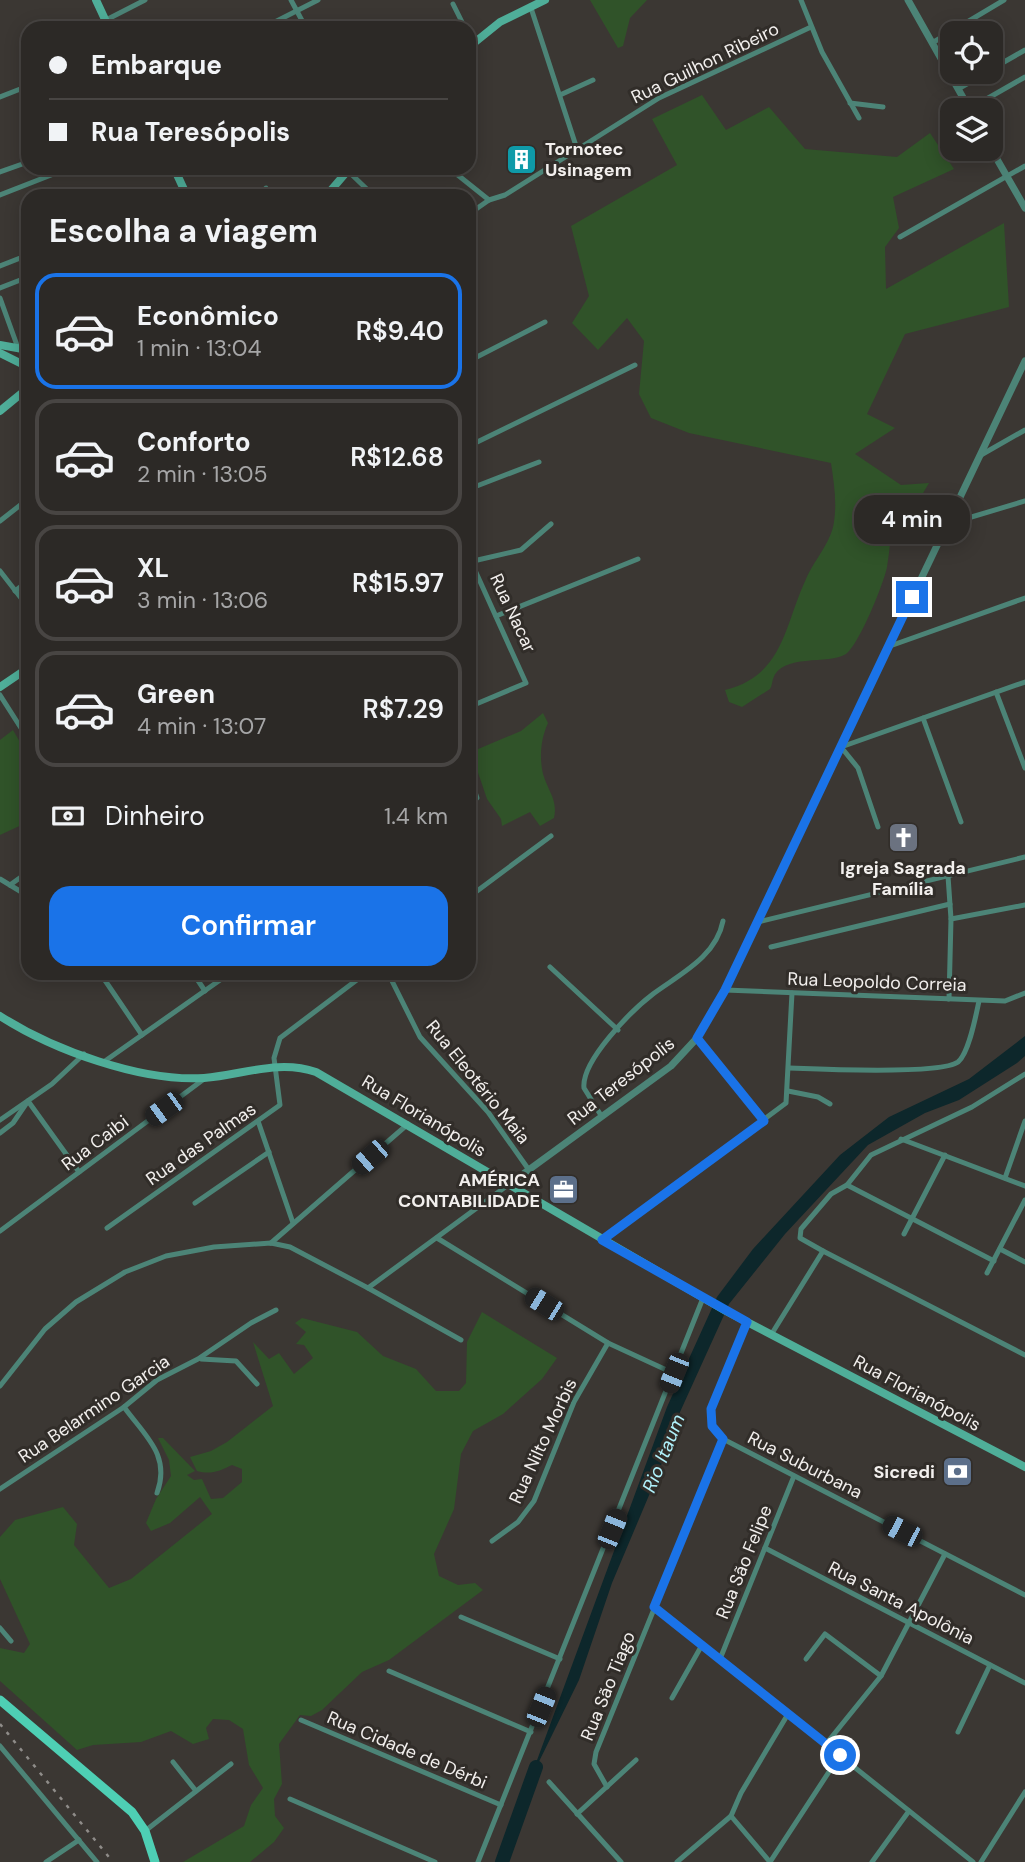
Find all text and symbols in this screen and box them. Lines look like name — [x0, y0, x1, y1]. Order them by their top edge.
street label: Rua Guilhon Ribeiro — [627, 17, 783, 109]
map controls — [940, 21, 1003, 161]
button: locate — [940, 21, 1003, 84]
text: Embarque — [91, 48, 222, 82]
button: layers — [940, 98, 1003, 161]
text: Rua Teresópolis — [91, 115, 290, 149]
place label: Tornotec Usinagem — [545, 137, 632, 182]
building icon: Tornotec Usinagem — [505, 142, 539, 176]
text: Escolha a viagem — [49, 210, 318, 252]
text: Econômico — [137, 299, 279, 333]
icon: car — [53, 300, 116, 363]
text: R$9.40 — [356, 314, 444, 348]
text: 1 min · 13:04 — [137, 333, 261, 363]
text: Conforto — [137, 425, 251, 459]
icon: car — [53, 426, 116, 489]
text: R$12.68 — [350, 440, 444, 474]
text: 2 min · 13:05 — [137, 459, 268, 489]
callout: 4 min — [854, 496, 970, 544]
text: 4 min — [881, 504, 943, 534]
text: XL — [137, 551, 169, 585]
icon: car — [53, 552, 116, 615]
text: R$15.97 — [352, 566, 444, 600]
street label: Rua Nacar — [484, 570, 542, 657]
route end — [896, 581, 928, 613]
text: 3 min · 13:06 — [137, 585, 268, 615]
text: Green — [137, 677, 215, 711]
icon: car — [53, 678, 116, 741]
text: R$7.29 — [363, 692, 444, 726]
text: 4 min · 13:07 — [137, 711, 266, 741]
icon: cash — [49, 797, 87, 835]
text: Dinheiro — [105, 799, 205, 833]
text: 1.4 km — [384, 801, 448, 831]
church icon: Igreja Sagrada Família — [886, 821, 920, 855]
place label: Igreja Sagrada Família — [840, 856, 966, 901]
button: Confirmar — [49, 886, 448, 966]
street label: Rua Leopoldo Correia — [787, 967, 967, 997]
street label: Rua Eleotério Maia — [421, 1015, 535, 1149]
street label: Rua Teresópolis — [562, 1032, 680, 1130]
street label: Rua Florianópolis — [357, 1069, 491, 1163]
car — [141, 1088, 188, 1130]
street label: Rua das Palmas — [141, 1097, 261, 1191]
street label: Rua Caibi — [57, 1110, 133, 1176]
car — [348, 1135, 393, 1179]
place label: AMÉRICA CONTABILIDADE — [398, 1168, 540, 1213]
office icon: AMÉRICA CONTABILIDADE — [546, 1173, 580, 1207]
car — [521, 1284, 568, 1324]
street label: Rua Belarmino Garcia — [14, 1349, 174, 1469]
street label: Rua Florianópolis — [849, 1349, 985, 1437]
car — [657, 1350, 692, 1396]
street label: Rua Nilto Morbis — [503, 1374, 583, 1508]
water label: Rio Itaum — [636, 1410, 691, 1496]
street label: Rua Suburbana — [744, 1426, 866, 1504]
bank icon: Sicredi — [941, 1455, 975, 1489]
place label: Sicredi — [873, 1460, 935, 1484]
street label: Rua São Felipe — [710, 1502, 778, 1622]
car — [595, 1506, 630, 1552]
car — [879, 1512, 926, 1550]
street label: Rua Santa Apolônia — [824, 1556, 978, 1650]
street label: Rua São Tiago — [575, 1628, 641, 1744]
car — [524, 1684, 559, 1730]
street label: Rua Cidade de Dérbi — [323, 1705, 491, 1795]
route start — [824, 1739, 856, 1771]

